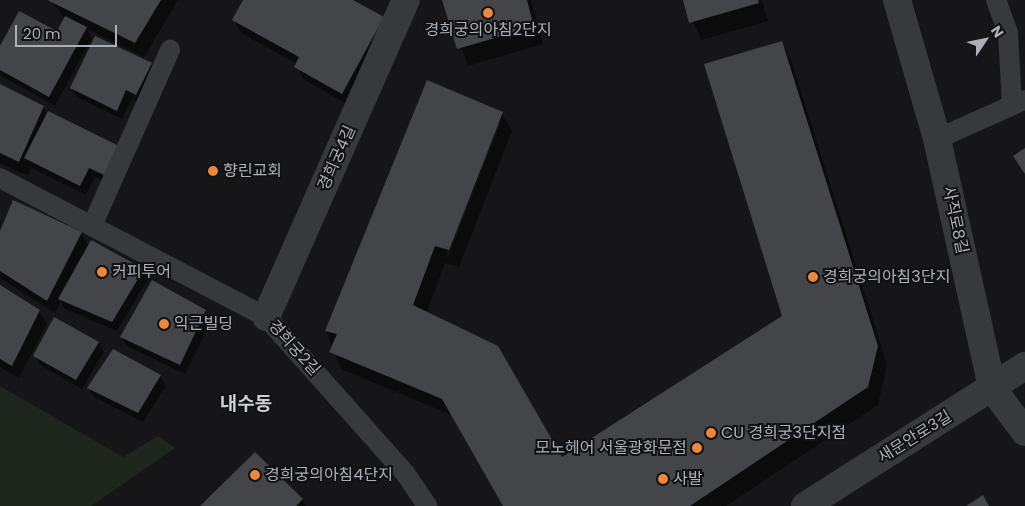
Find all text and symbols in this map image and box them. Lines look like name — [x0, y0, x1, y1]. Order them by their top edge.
marker: 경희궁의아침2단지 — [482, 7, 494, 19]
scale bar — [18, 15, 120, 47]
north arrow — [960, 15, 1010, 65]
place label: 경희궁의아침2단지 — [425, 20, 551, 40]
text: N — [986, 22, 1009, 42]
text: 20 m — [23, 23, 61, 44]
street label: 경희궁4길 — [314, 123, 360, 193]
place label: 향린교회 — [223, 161, 282, 181]
marker: 향린교회 — [207, 165, 219, 177]
street label: 사직로8길 — [938, 184, 972, 256]
place label: 커피투어 — [112, 262, 171, 282]
marker: 커피투어 — [96, 266, 108, 278]
place label: 경희궁의아침3단지 — [823, 267, 950, 287]
marker: 경희궁의아침3단지 — [807, 271, 819, 283]
place label: 익근빌딩 — [174, 314, 233, 334]
street label: 경희궁2길 — [264, 316, 324, 380]
marker: 익근빌딩 — [158, 318, 170, 330]
district label: 내수동 — [220, 393, 272, 415]
street label: 새문안로3길 — [875, 407, 955, 467]
place label: CU 경희궁3단지점 — [721, 423, 846, 443]
marker: CU 경희궁3단지점 — [705, 427, 717, 439]
place label: 모노헤어 서울광화문점 — [536, 438, 687, 458]
marker: 모노헤어 서울광화문점 — [691, 442, 703, 454]
place label: 경희궁의아침4단지 — [265, 465, 393, 485]
marker: 경희궁의아침4단지 — [249, 469, 261, 481]
place label: 사발 — [673, 469, 702, 489]
marker: 사발 — [657, 473, 669, 485]

